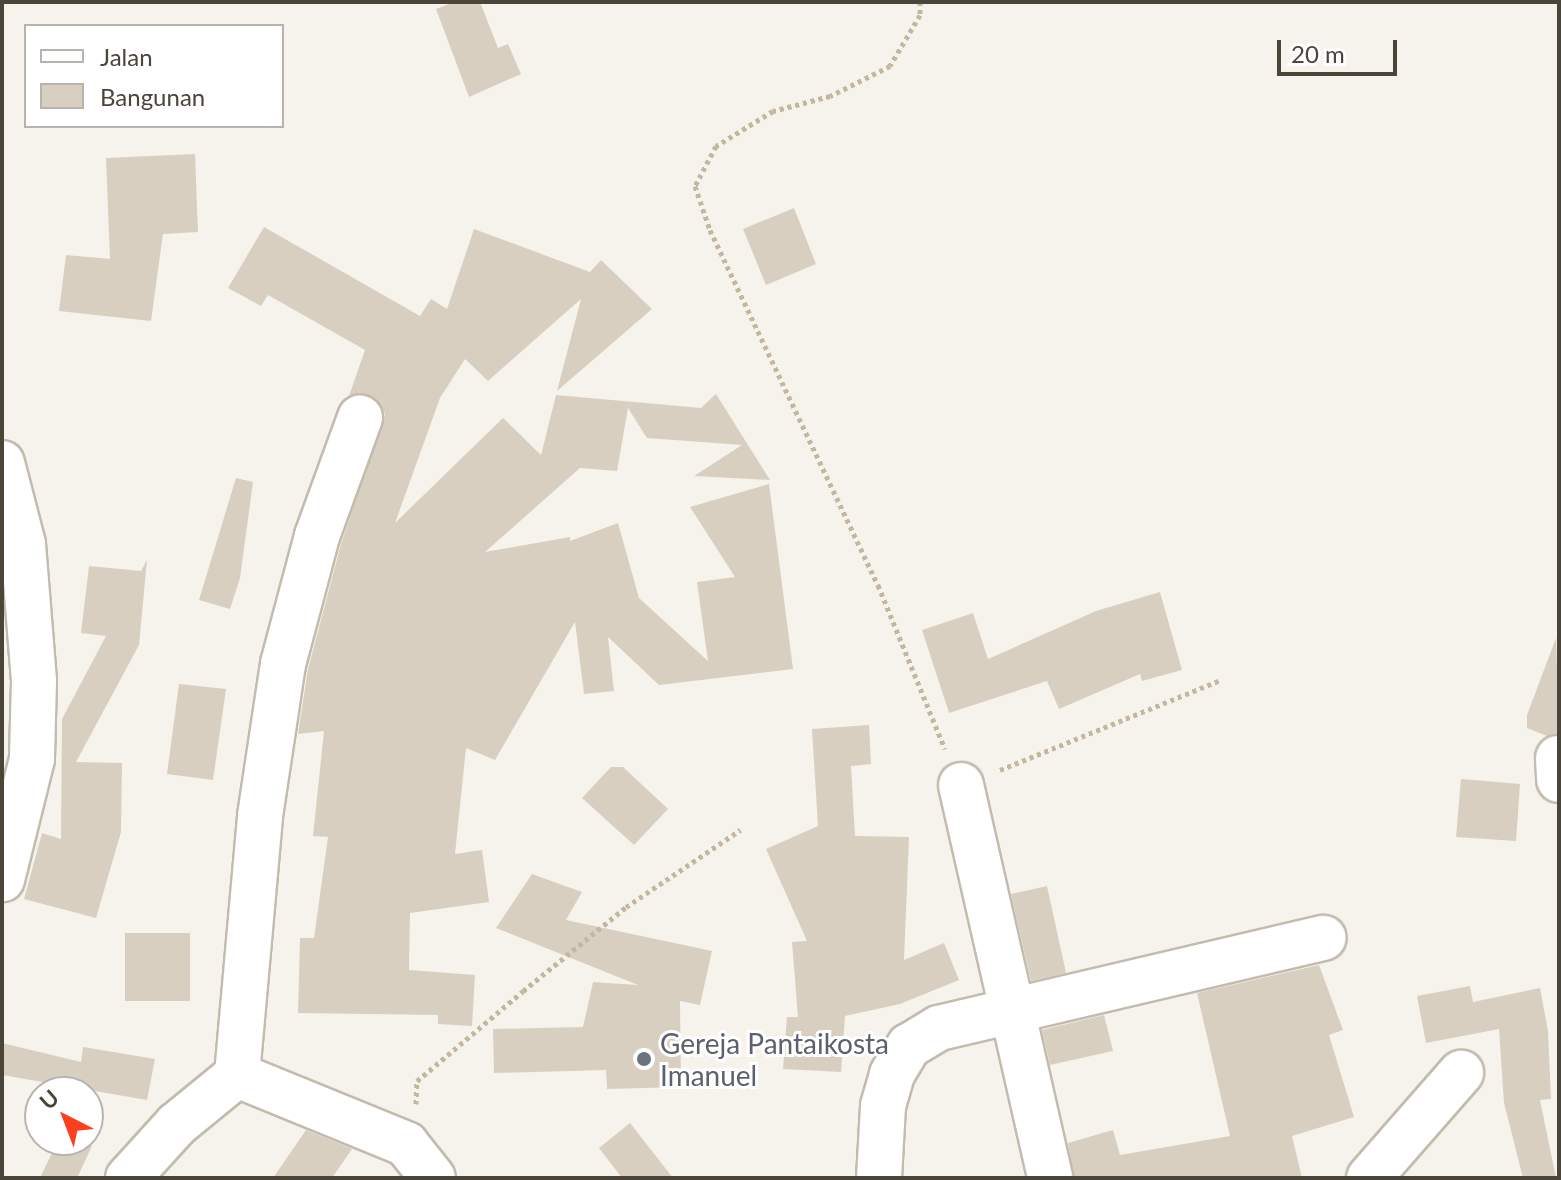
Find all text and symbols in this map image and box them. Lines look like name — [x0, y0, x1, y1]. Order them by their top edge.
legend — [24, 24, 284, 128]
scale bar — [1281, 24, 1401, 74]
text: 20 m — [1291, 39, 1345, 68]
text: Jalan — [100, 42, 153, 71]
text: Bangunan — [100, 82, 205, 111]
place label: Gereja Pantaikosta Imanuel — [660, 1026, 889, 1092]
marker: Gereja Pantaikosta Imanuel — [635, 1050, 653, 1068]
north arrow — [24, 1076, 104, 1156]
text: U — [34, 1084, 64, 1115]

